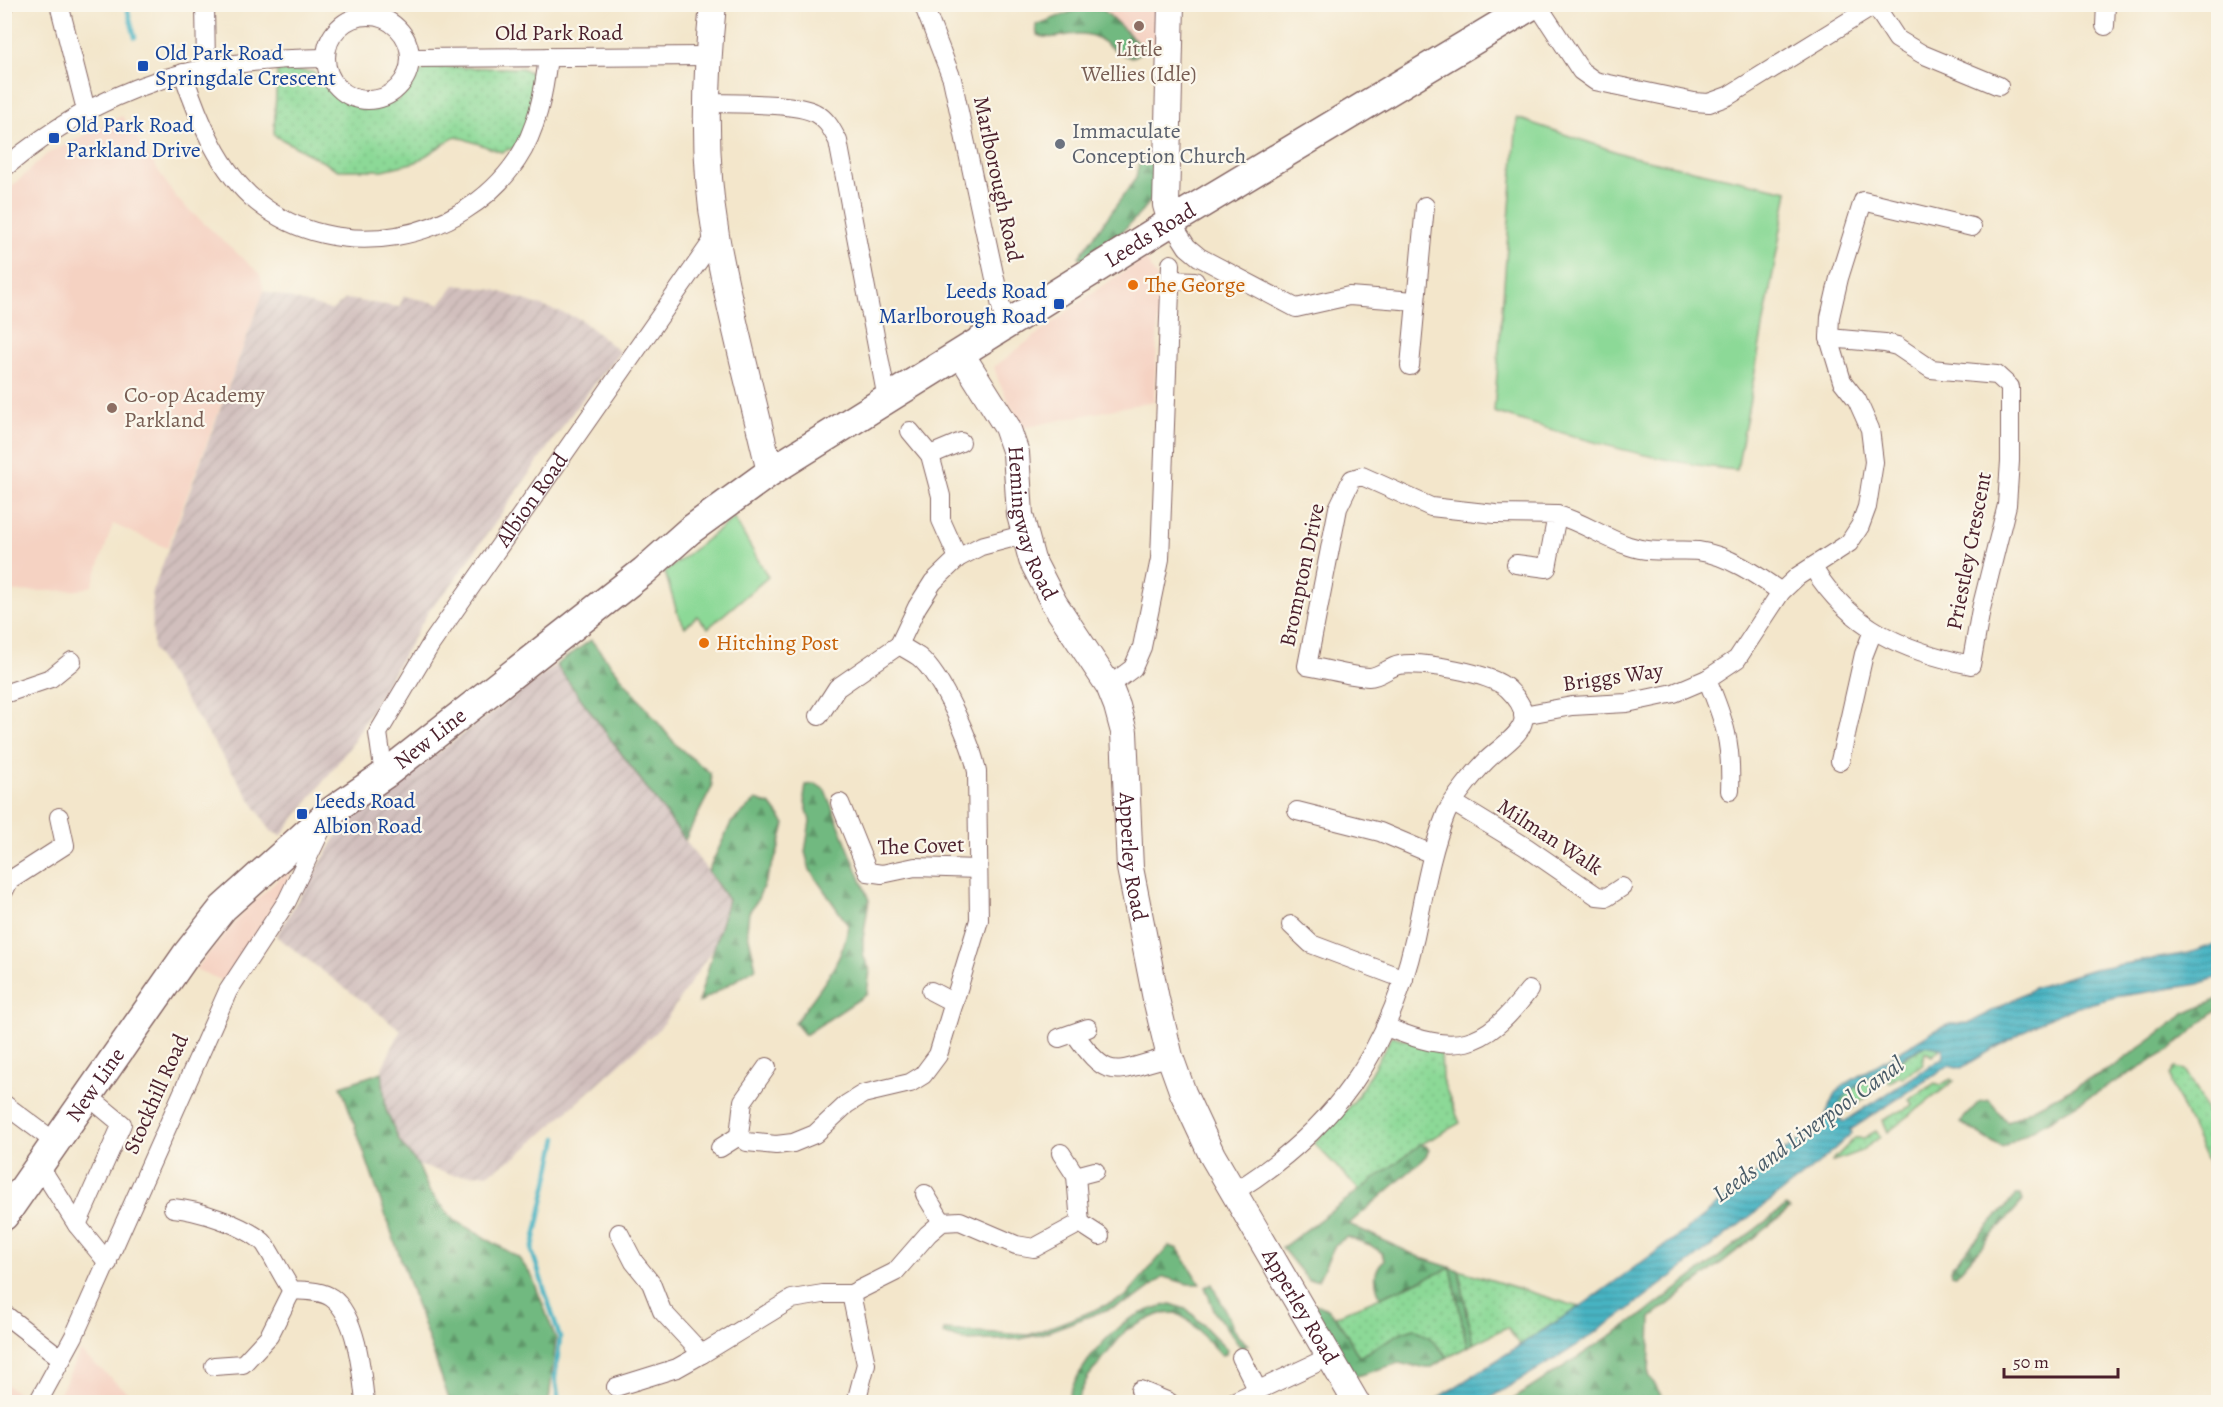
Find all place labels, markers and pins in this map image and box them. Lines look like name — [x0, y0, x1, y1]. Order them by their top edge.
marker: Little Wellies (Idle) — [1132, 19, 1146, 33]
place label: Little Wellies (Idle) — [1080, 34, 1197, 89]
place label: Old Park Road Springdale Crescent — [155, 38, 336, 93]
marker: Old Park Road Springdale Crescent — [136, 59, 150, 73]
place label: Old Park Road Parkland Drive — [66, 110, 201, 165]
place label: Immaculate Conception Church — [1072, 116, 1247, 171]
marker: Old Park Road Parkland Drive — [47, 131, 61, 145]
marker: Immaculate Conception Church — [1053, 137, 1067, 151]
place label: The George — [1145, 270, 1245, 300]
place label: Leeds Road Marlborough Road — [878, 276, 1047, 331]
marker: The George — [1126, 278, 1140, 292]
marker: Leeds Road Marlborough Road — [1052, 297, 1066, 311]
place label: Co-op Academy Parkland — [124, 380, 265, 435]
marker: Co-op Academy Parkland — [105, 401, 119, 415]
place label: Hitching Post — [716, 628, 839, 658]
marker: Hitching Post — [697, 636, 711, 650]
place label: Leeds Road Albion Road — [313, 786, 423, 841]
marker: Leeds Road Albion Road — [295, 807, 309, 821]

